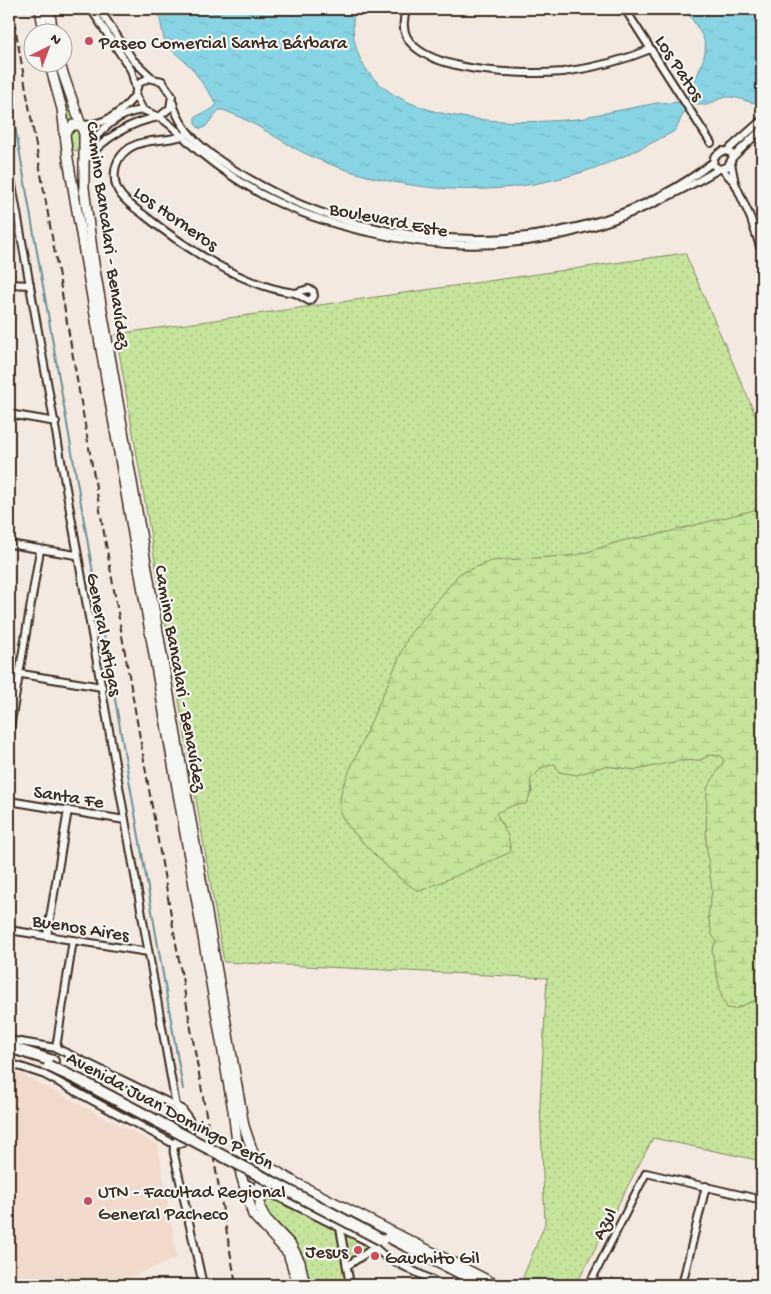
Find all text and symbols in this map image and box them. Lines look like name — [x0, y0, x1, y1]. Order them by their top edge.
north arrow — [22, 22, 72, 72]
text: N — [46, 31, 64, 50]
street label: Los Patos — [648, 32, 708, 107]
place label: Paseo Comercial Santa Bárbara — [98, 33, 349, 56]
marker: Paseo Comercial Santa Bárbara — [83, 35, 95, 47]
street label: Camino Bancalari - Benavídez — [79, 120, 134, 351]
street label: Los Horneros — [128, 182, 223, 258]
street label: Boulevard Este — [326, 198, 450, 244]
street label: Camino Bancalari - Benavídez — [147, 564, 210, 794]
street label: General Artigas — [79, 571, 126, 699]
street label: Santa Fe — [32, 782, 105, 815]
street label: Buenos Aires — [29, 910, 131, 949]
street label: Avenida Juan Domingo Perón — [62, 1048, 277, 1177]
place label: UTN - Facultad Regional General Pacheco — [98, 1182, 286, 1227]
marker: UTN - Facultad Regional General Pacheco — [82, 1195, 94, 1207]
street label: Azul — [588, 1205, 624, 1244]
place label: Jesus — [305, 1242, 349, 1265]
marker: Jesus — [352, 1244, 364, 1256]
place label: Gauchito Gil — [385, 1248, 480, 1271]
marker: Gauchito Gil — [369, 1250, 381, 1262]

